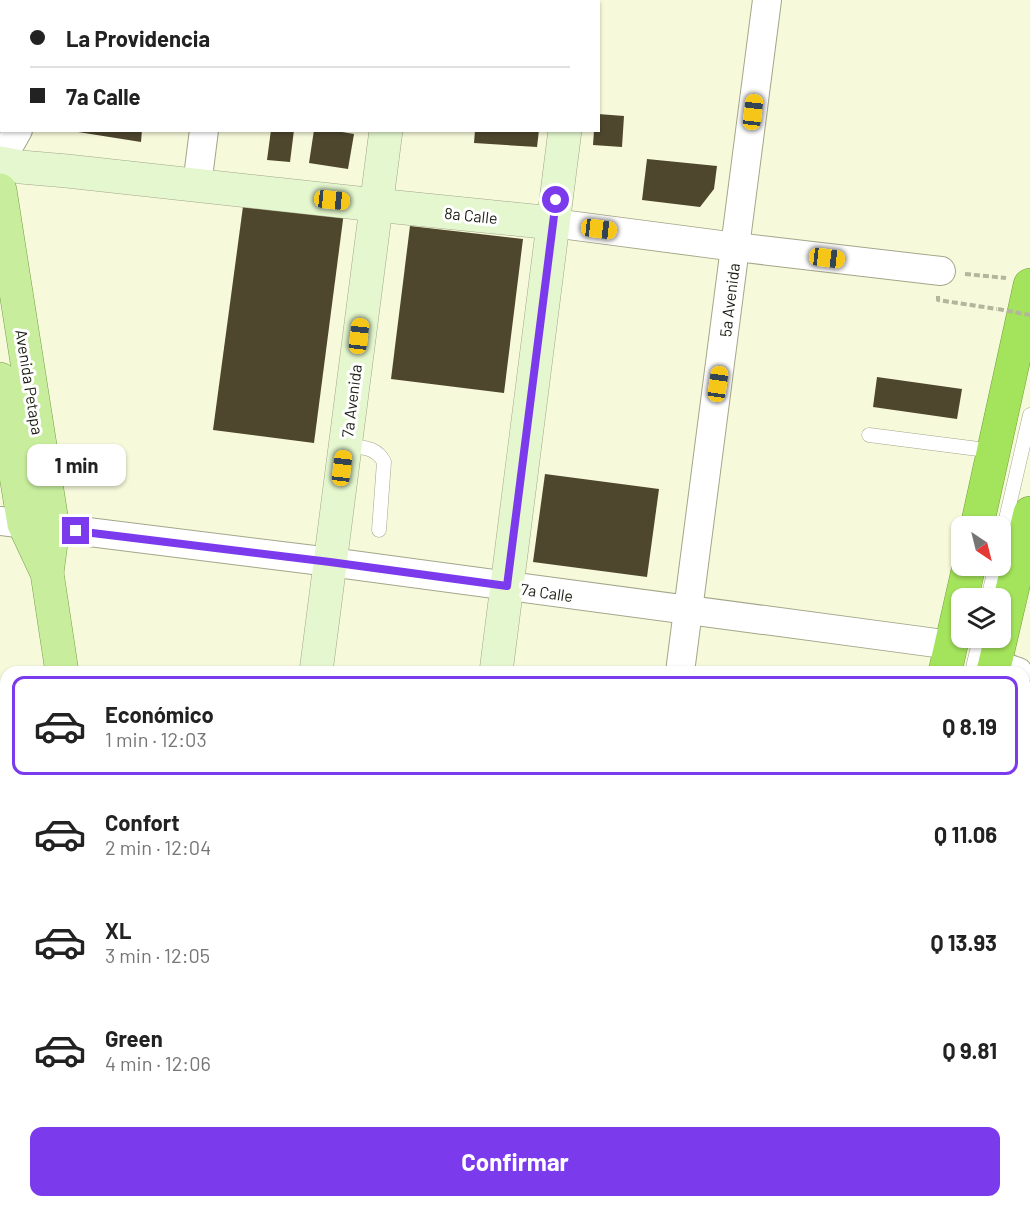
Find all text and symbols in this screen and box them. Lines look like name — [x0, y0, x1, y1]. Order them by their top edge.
text: La Providencia — [66, 25, 210, 51]
text: 7a Calle — [66, 83, 141, 109]
car — [742, 93, 764, 131]
route start — [542, 186, 569, 213]
car — [313, 189, 351, 211]
street label: 8a Calle — [443, 203, 499, 227]
car — [580, 218, 618, 240]
car — [808, 247, 846, 269]
street label: 5a Avenida — [715, 262, 743, 338]
car — [348, 317, 370, 355]
street label: Avenida Petapa — [12, 328, 48, 436]
street label: 7a Avenida — [337, 363, 365, 439]
car — [707, 365, 729, 403]
callout: 1 min — [26, 444, 125, 486]
car — [331, 449, 353, 487]
text: 1 min — [55, 453, 98, 477]
north arrow — [951, 516, 1011, 576]
map controls — [951, 516, 1011, 648]
route end — [62, 517, 89, 544]
street label: 7a Calle — [520, 579, 574, 605]
button: layers — [951, 588, 1011, 648]
icon: car — [33, 699, 87, 753]
text: Económico — [105, 701, 214, 727]
text: Q 8.19 — [942, 713, 997, 739]
text: 1 min · 12:03 — [105, 727, 207, 751]
icon: car — [33, 807, 87, 861]
text: Confort — [105, 809, 180, 835]
text: Q 11.06 — [934, 821, 997, 847]
text: 2 min · 12:04 — [105, 835, 211, 859]
icon: car — [33, 915, 87, 969]
text: XL — [105, 917, 131, 943]
text: Q 13.93 — [930, 929, 997, 955]
text: 3 min · 12:05 — [105, 943, 210, 967]
icon: car — [33, 1023, 87, 1077]
text: Green — [105, 1025, 163, 1051]
text: Q 9.81 — [942, 1037, 997, 1063]
text: 4 min · 12:06 — [105, 1051, 211, 1075]
button: Confirmar — [30, 1127, 1000, 1196]

